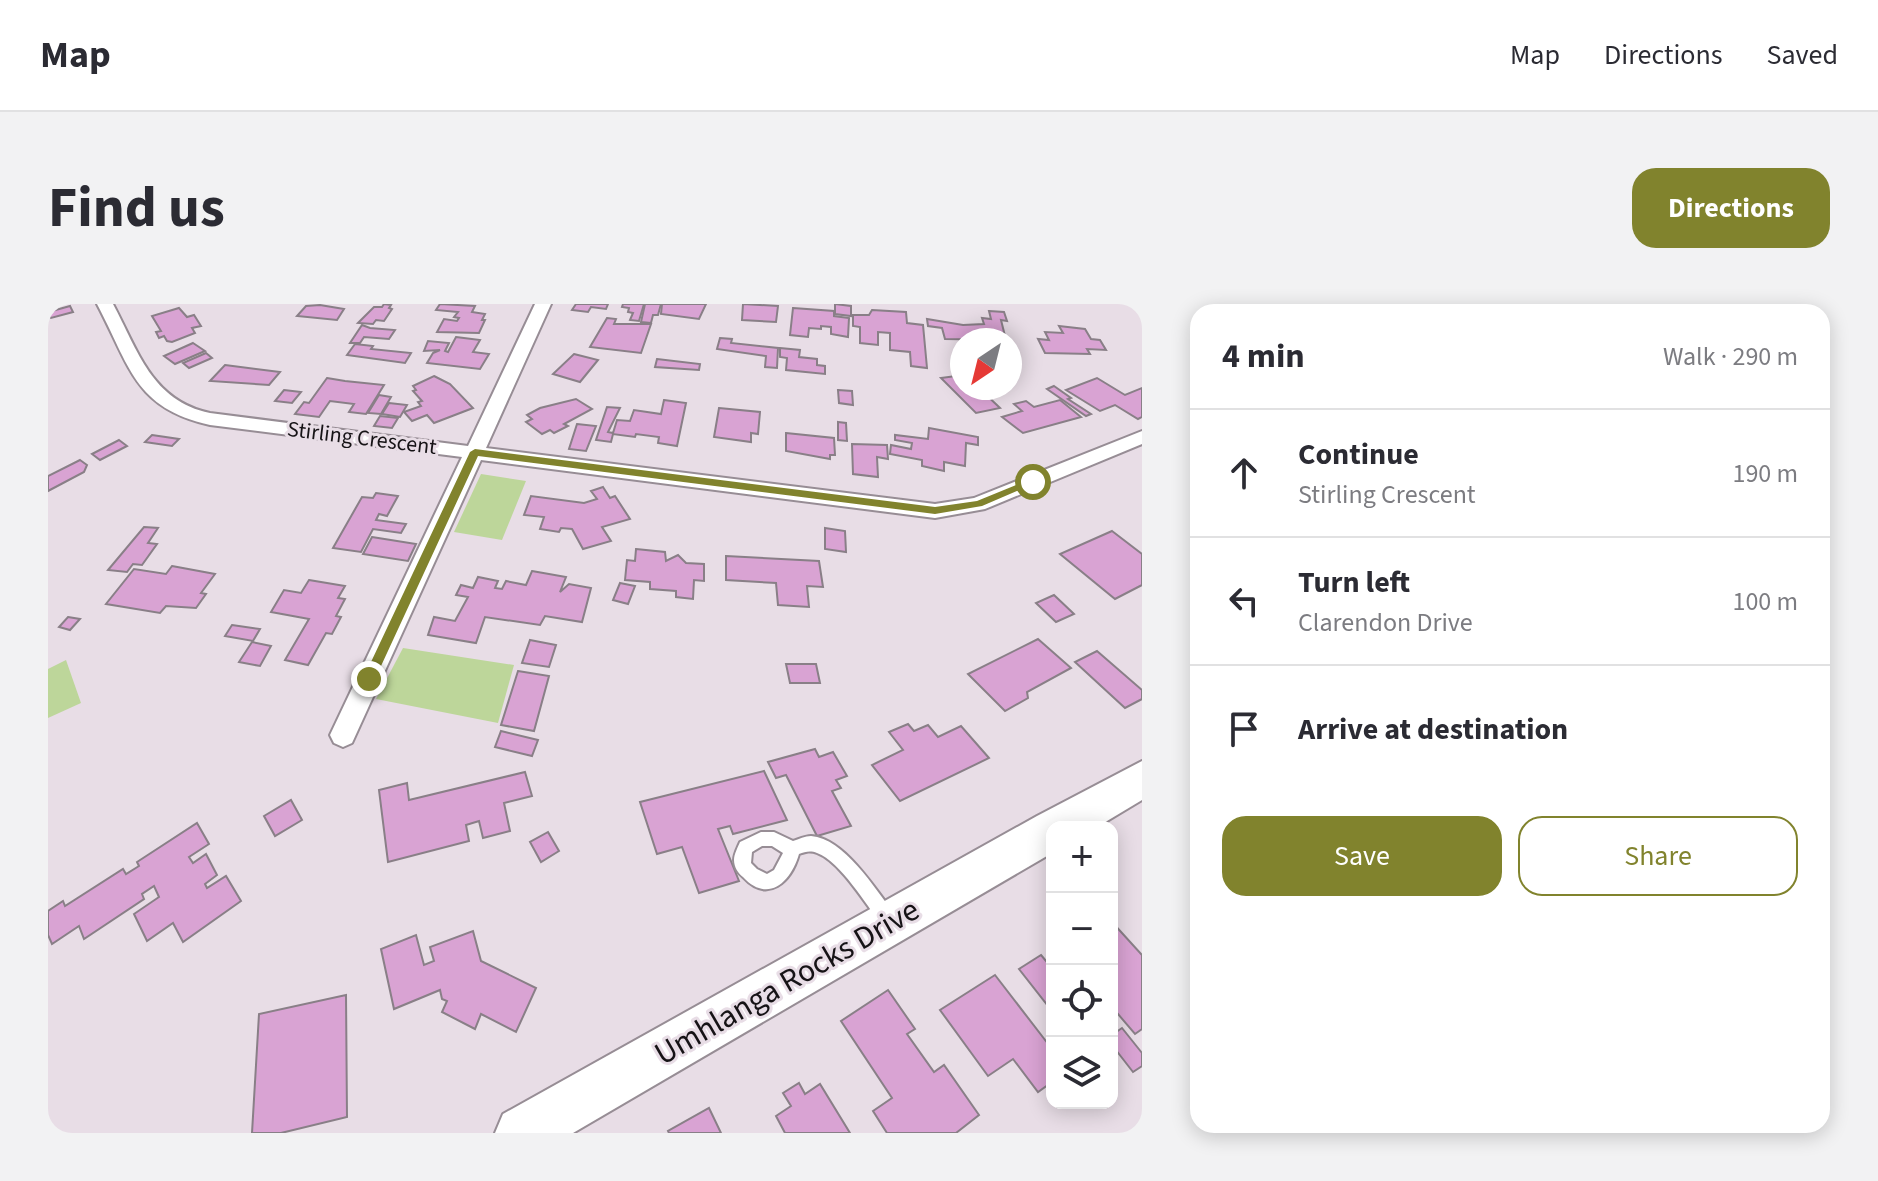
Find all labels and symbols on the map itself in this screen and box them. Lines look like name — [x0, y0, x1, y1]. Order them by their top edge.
north arrow — [950, 328, 1022, 400]
street label: Stirling Crescent — [285, 413, 439, 463]
route start — [1015, 464, 1051, 500]
route end — [351, 661, 387, 697]
street label: Umhlanga Rocks Drive — [646, 887, 928, 1077]

